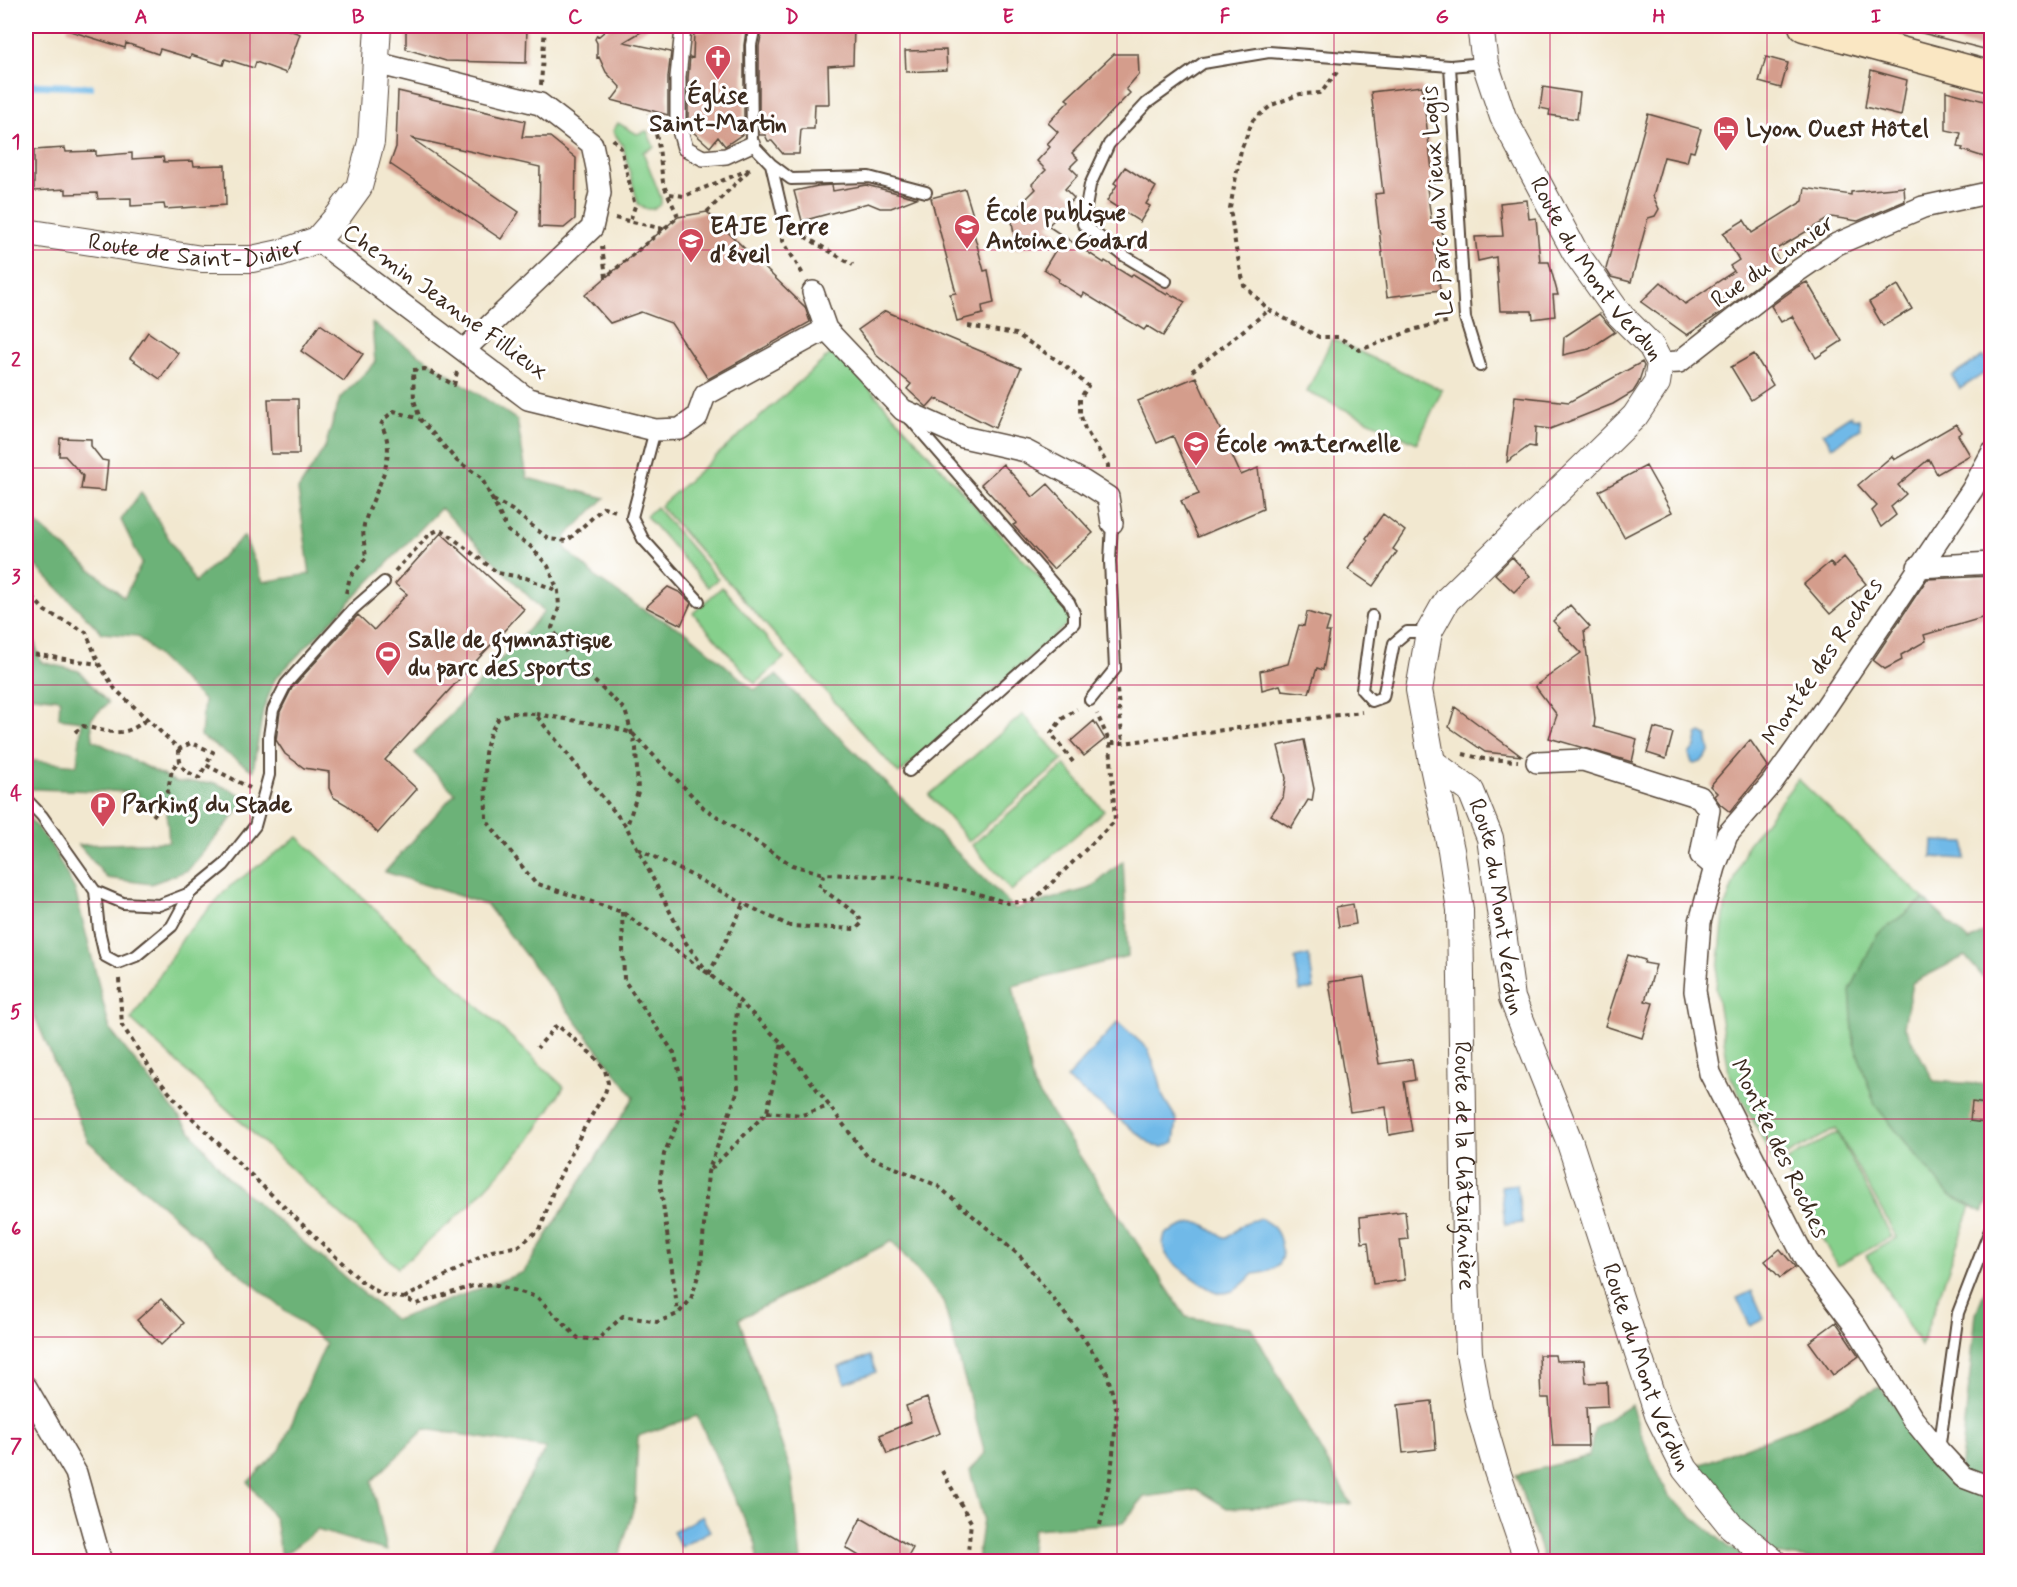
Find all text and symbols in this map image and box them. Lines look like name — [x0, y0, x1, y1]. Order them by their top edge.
text: A — [134, 4, 148, 31]
text: B — [352, 4, 365, 31]
text: C — [568, 4, 583, 31]
text: D — [785, 4, 799, 31]
text: E — [1002, 4, 1014, 31]
text: F — [1220, 4, 1231, 31]
text: G — [1435, 4, 1449, 31]
text: H — [1652, 4, 1666, 31]
text: I — [1871, 4, 1881, 31]
church icon: Église Saint-Martin — [703, 43, 733, 81]
place label: Église Saint-Martin — [649, 79, 787, 140]
street label: Le Parc du Vieux Logis — [1414, 84, 1464, 317]
hotel icon: Lyon Ouest Hôtel — [1711, 114, 1741, 152]
place label: Lyon Ouest Hôtel — [1746, 114, 1929, 145]
text: 1 — [12, 129, 20, 156]
street label: Route du Mont Verdun — [1522, 171, 1672, 367]
place label: École publique Antoine Godard — [986, 196, 1148, 257]
street label: Rue du Cunier — [1705, 208, 1841, 316]
place label: EAJE Terre d'éveil — [710, 212, 829, 271]
school or university icon: École publique Antoine Godard — [952, 212, 982, 250]
street label: Chemin Jeanne Fillieux — [336, 217, 554, 387]
street label: Route de Saint-Didier — [86, 226, 309, 275]
school or university icon: EAJE Terre d'éveil — [676, 226, 706, 264]
text: 2 — [11, 347, 21, 374]
place label: École maternelle — [1216, 427, 1401, 460]
school or university icon: École maternelle — [1181, 429, 1211, 467]
text: 3 — [11, 564, 21, 591]
street label: Montée des Roches — [1755, 572, 1891, 752]
place label: Salle de gymnastique du parc des sports — [408, 625, 613, 684]
sports icon: Salle de gymnastique du parc des sports — [373, 639, 403, 677]
text: 4 — [10, 781, 22, 808]
parking icon: Parking du Stade — [88, 790, 118, 828]
place label: Parking du Stade — [122, 790, 293, 824]
street label: Route du Mont Verdun — [1460, 794, 1533, 1019]
text: 5 — [10, 999, 22, 1026]
street label: Route de la Châtaignière — [1446, 1041, 1482, 1291]
street label: Montée des Roches — [1722, 1054, 1836, 1244]
text: 6 — [11, 1216, 21, 1243]
street label: Route du Mont Verdun — [1594, 1259, 1699, 1476]
text: 7 — [10, 1433, 22, 1460]

